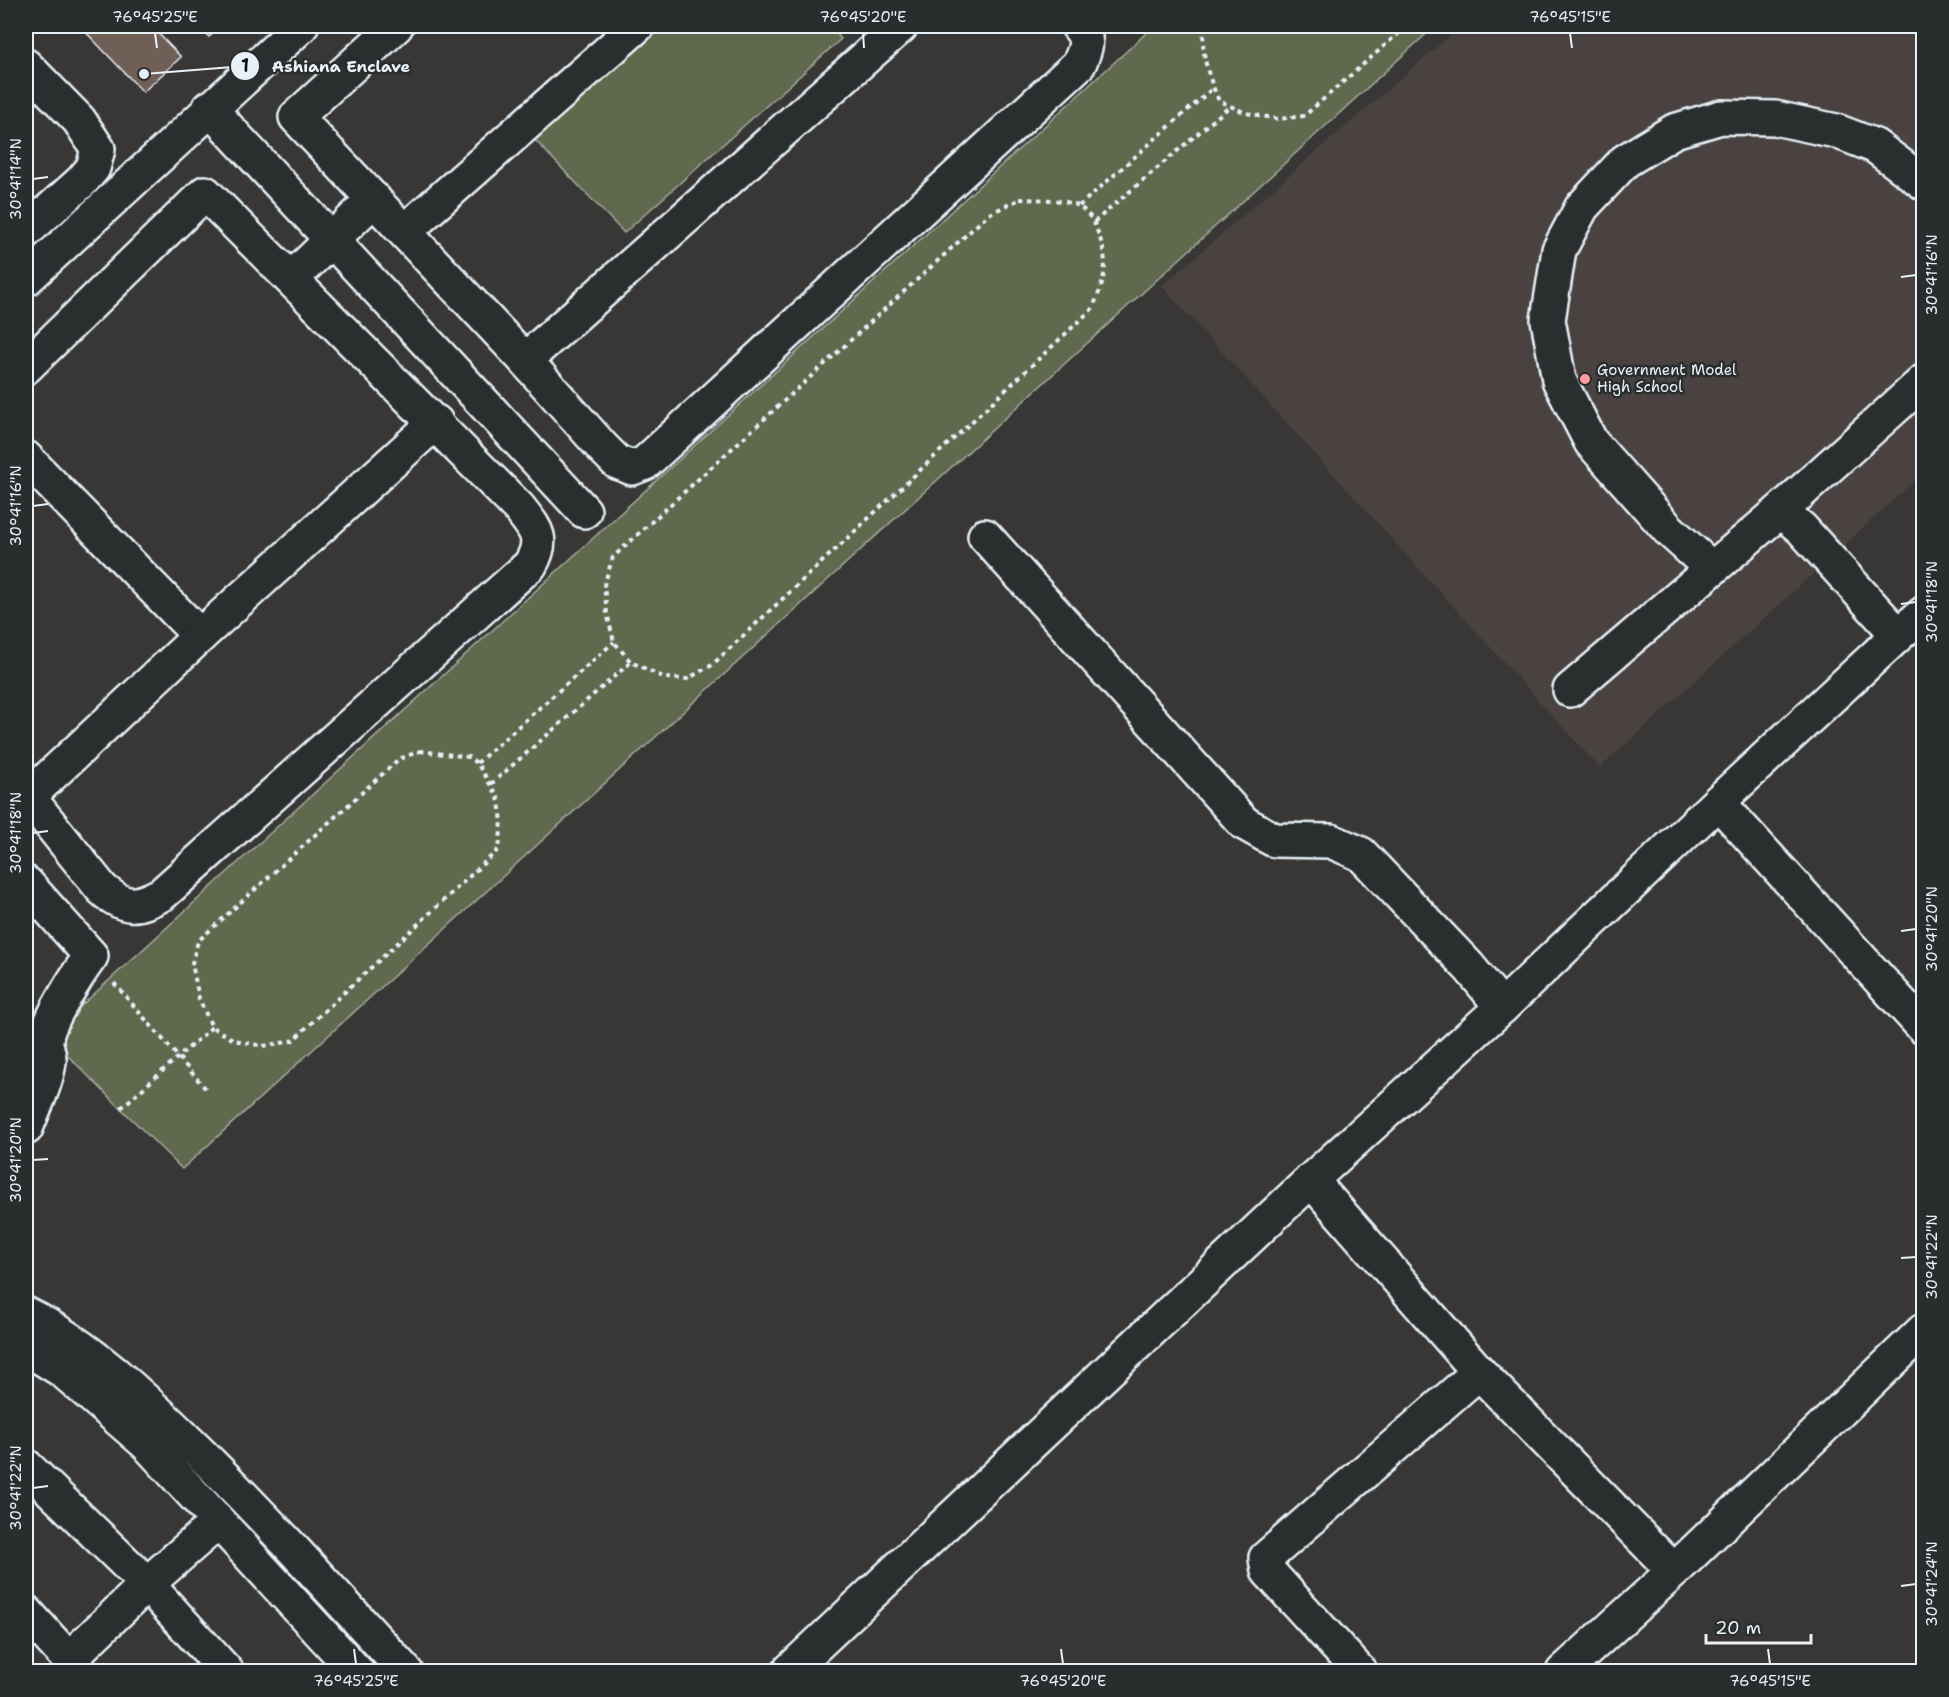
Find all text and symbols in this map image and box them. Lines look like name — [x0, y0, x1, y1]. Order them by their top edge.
text: 76°45'25"E — [112, 7, 198, 27]
text: 76°45'20"E — [820, 7, 906, 27]
text: 76°45'15"E — [1529, 7, 1611, 27]
callout: Ashiana Enclave — [230, 49, 422, 83]
text: 1 — [241, 54, 249, 78]
text: Ashiana Enclave — [272, 56, 411, 77]
text: 30°41'14"N — [6, 138, 26, 220]
text: 30°41'16"N — [1922, 234, 1942, 316]
place label: Government Model High School — [1597, 360, 1737, 397]
marker: Government Model High School — [1578, 372, 1592, 386]
text: 30°41'16"N — [6, 465, 26, 547]
text: 30°41'18"N — [1922, 561, 1942, 643]
text: 30°41'18"N — [6, 792, 26, 874]
text: 30°41'20"N — [1922, 886, 1942, 972]
text: 30°41'20"N — [6, 1117, 26, 1203]
text: 30°41'22"N — [1922, 1214, 1942, 1300]
text: 30°41'22"N — [6, 1445, 26, 1531]
text: 30°41'24"N — [1922, 1541, 1942, 1627]
scale bar — [1706, 1607, 1811, 1645]
text: 20 m — [1715, 1616, 1761, 1640]
text: 76°45'25"E — [313, 1671, 399, 1691]
text: 76°45'20"E — [1020, 1671, 1106, 1691]
text: 76°45'15"E — [1729, 1671, 1811, 1691]

